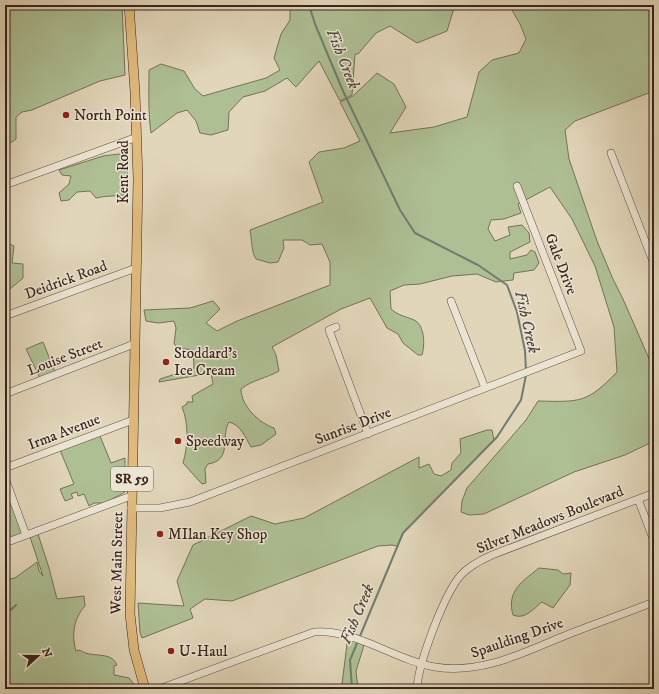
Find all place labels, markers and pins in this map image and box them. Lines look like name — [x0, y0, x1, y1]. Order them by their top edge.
place label: North Point — [74, 106, 147, 125]
marker: North Point — [61, 110, 71, 120]
place label: Stoddard's Ice Cream — [174, 344, 237, 380]
marker: Stoddard's Ice Cream — [161, 357, 171, 367]
place label: Speedway — [186, 432, 245, 451]
marker: Speedway — [173, 436, 183, 446]
place label: MIlan Key Shop — [168, 525, 268, 544]
marker: MIlan Key Shop — [155, 529, 165, 539]
place label: U-Haul — [179, 642, 228, 661]
marker: U-Haul — [166, 646, 176, 656]

